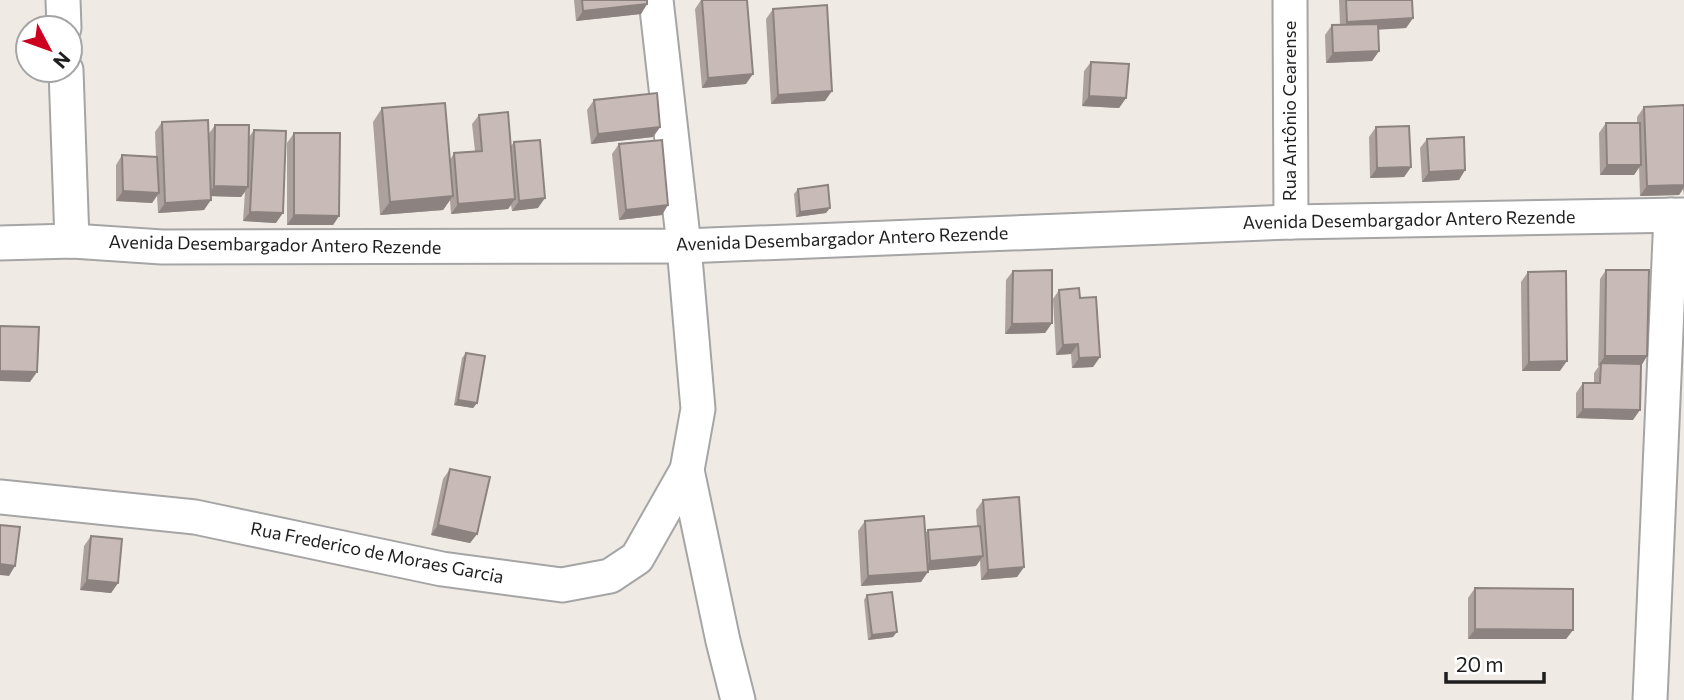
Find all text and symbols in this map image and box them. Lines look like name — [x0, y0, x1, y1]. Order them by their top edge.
north arrow — [14, 14, 84, 84]
street label: Rua Antônio Cearense — [1278, 21, 1300, 201]
text: N — [49, 48, 76, 73]
street label: Avenida Desembargador Antero Rezende — [1242, 205, 1576, 233]
street label: Avenida Desembargador Antero Rezende — [675, 221, 1009, 255]
street label: Avenida Desembargador Antero Rezende — [108, 230, 442, 258]
street label: Rua Frederico de Moraes Garcia — [249, 517, 506, 587]
scale bar — [1446, 640, 1544, 684]
text: 20 m — [1456, 651, 1504, 676]

